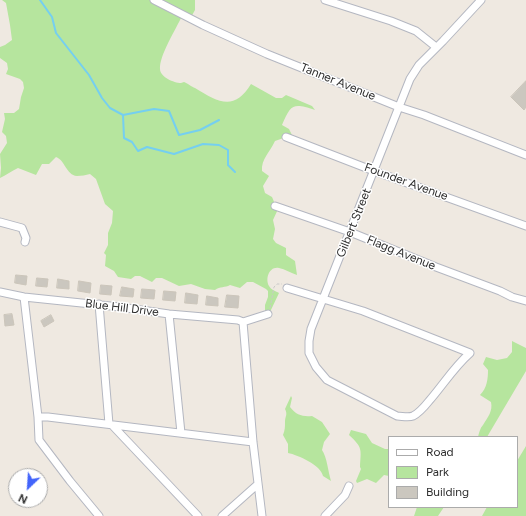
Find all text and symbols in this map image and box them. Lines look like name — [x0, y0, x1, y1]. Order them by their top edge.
street label: Tanner Avenue — [298, 60, 378, 104]
street label: Founder Avenue — [362, 160, 450, 204]
street label: Gilbert Street — [334, 186, 374, 260]
street label: Flagg Avenue — [365, 233, 437, 273]
street label: Blue Hill Drive — [84, 296, 160, 320]
legend — [388, 436, 518, 508]
text: Road — [426, 445, 454, 459]
text: Park — [426, 465, 449, 479]
north arrow — [8, 468, 48, 508]
text: Building — [426, 485, 469, 499]
text: N — [17, 491, 30, 506]

